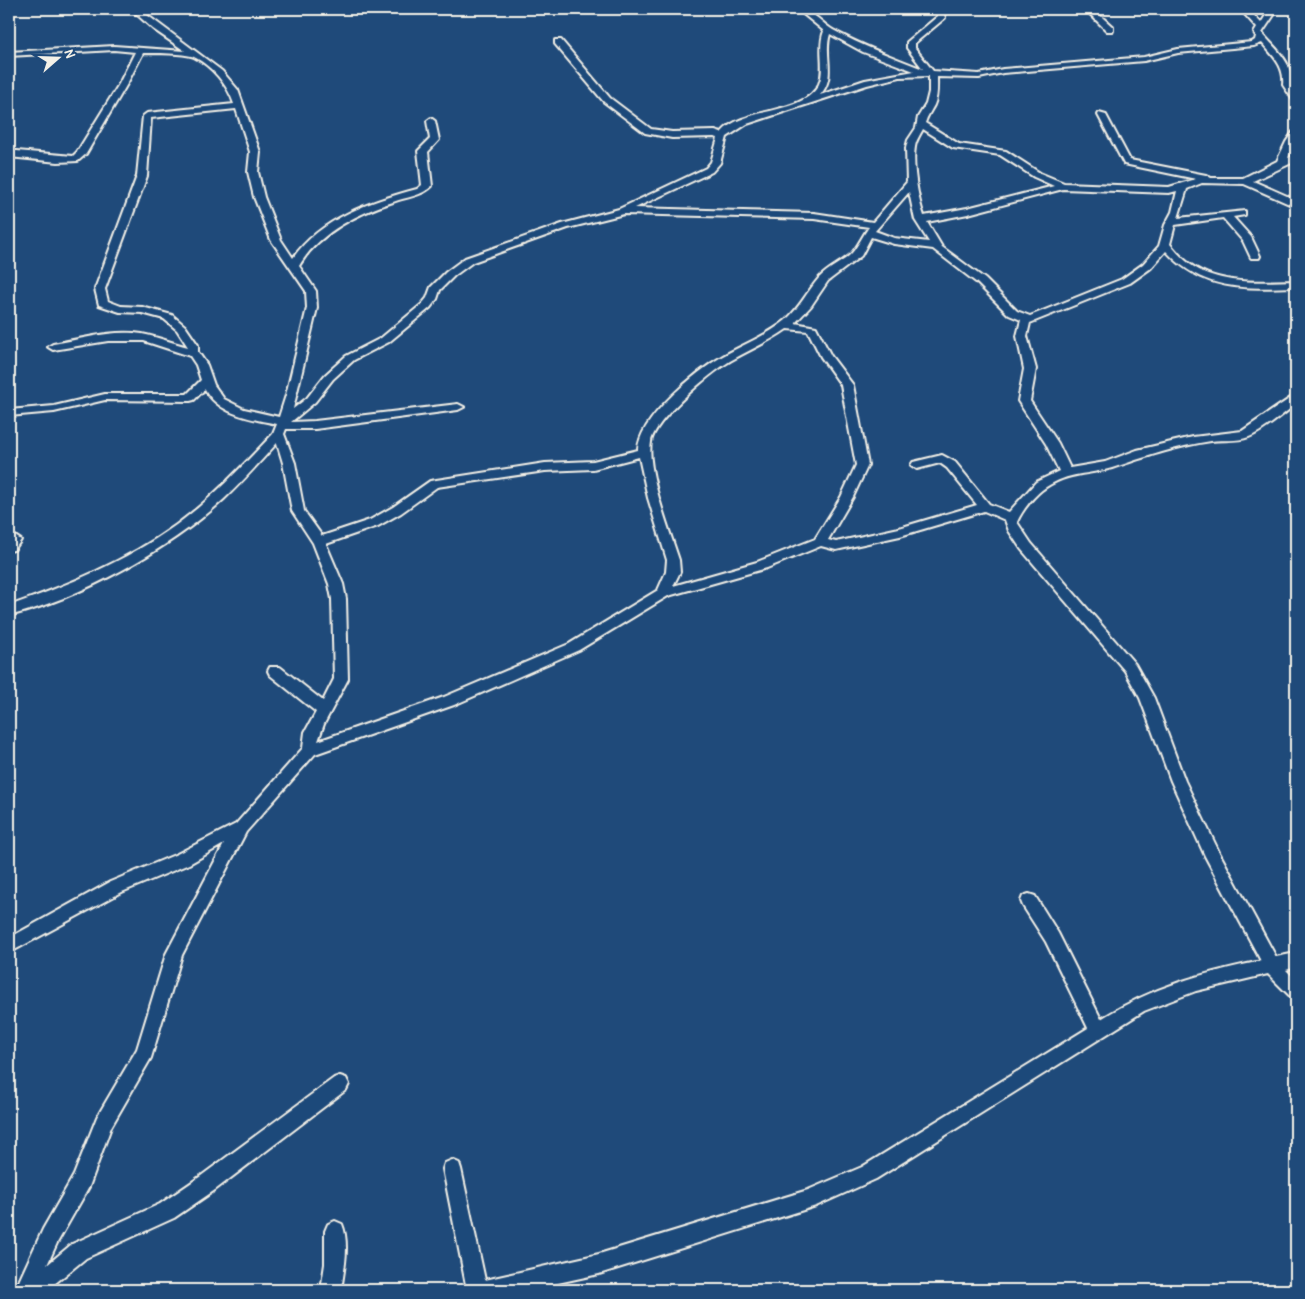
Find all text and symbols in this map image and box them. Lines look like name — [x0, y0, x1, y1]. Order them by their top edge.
north arrow — [32, 32, 82, 82]
text: N — [60, 47, 81, 61]

